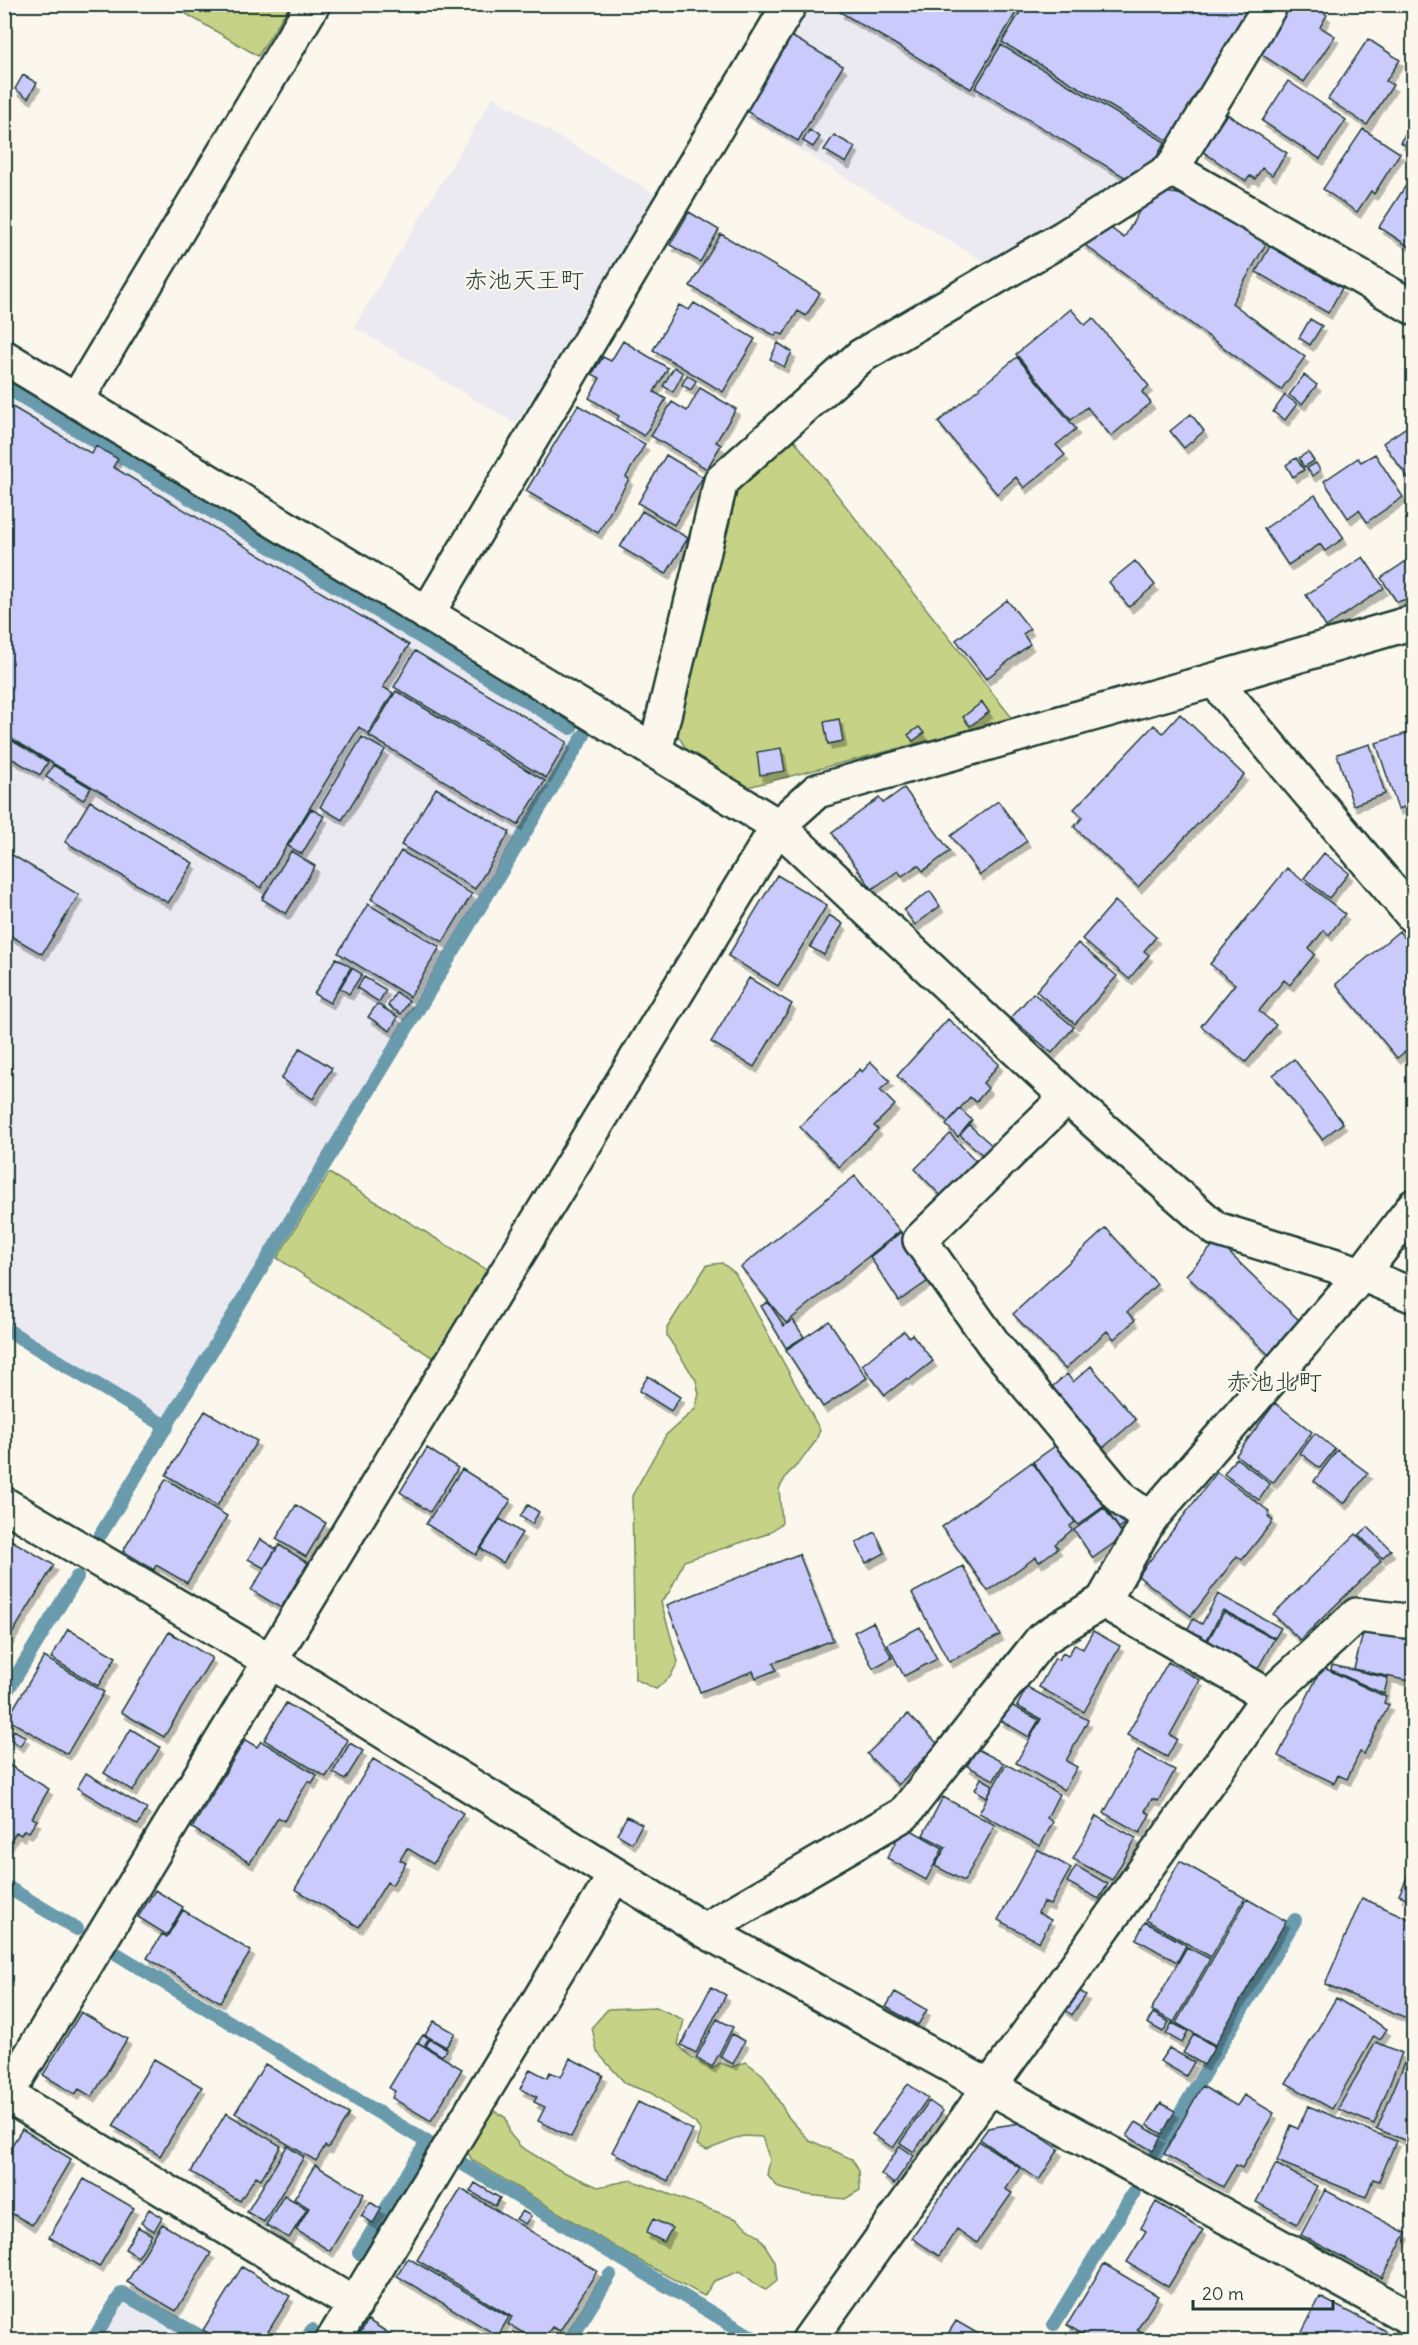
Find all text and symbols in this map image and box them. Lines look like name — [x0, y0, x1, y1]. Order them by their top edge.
district label: 赤池天王町 — [464, 264, 584, 294]
district label: 赤池北町 — [1226, 1366, 1322, 1396]
scale bar — [1193, 2273, 1332, 2311]
text: 20 m — [1202, 2282, 1244, 2305]

